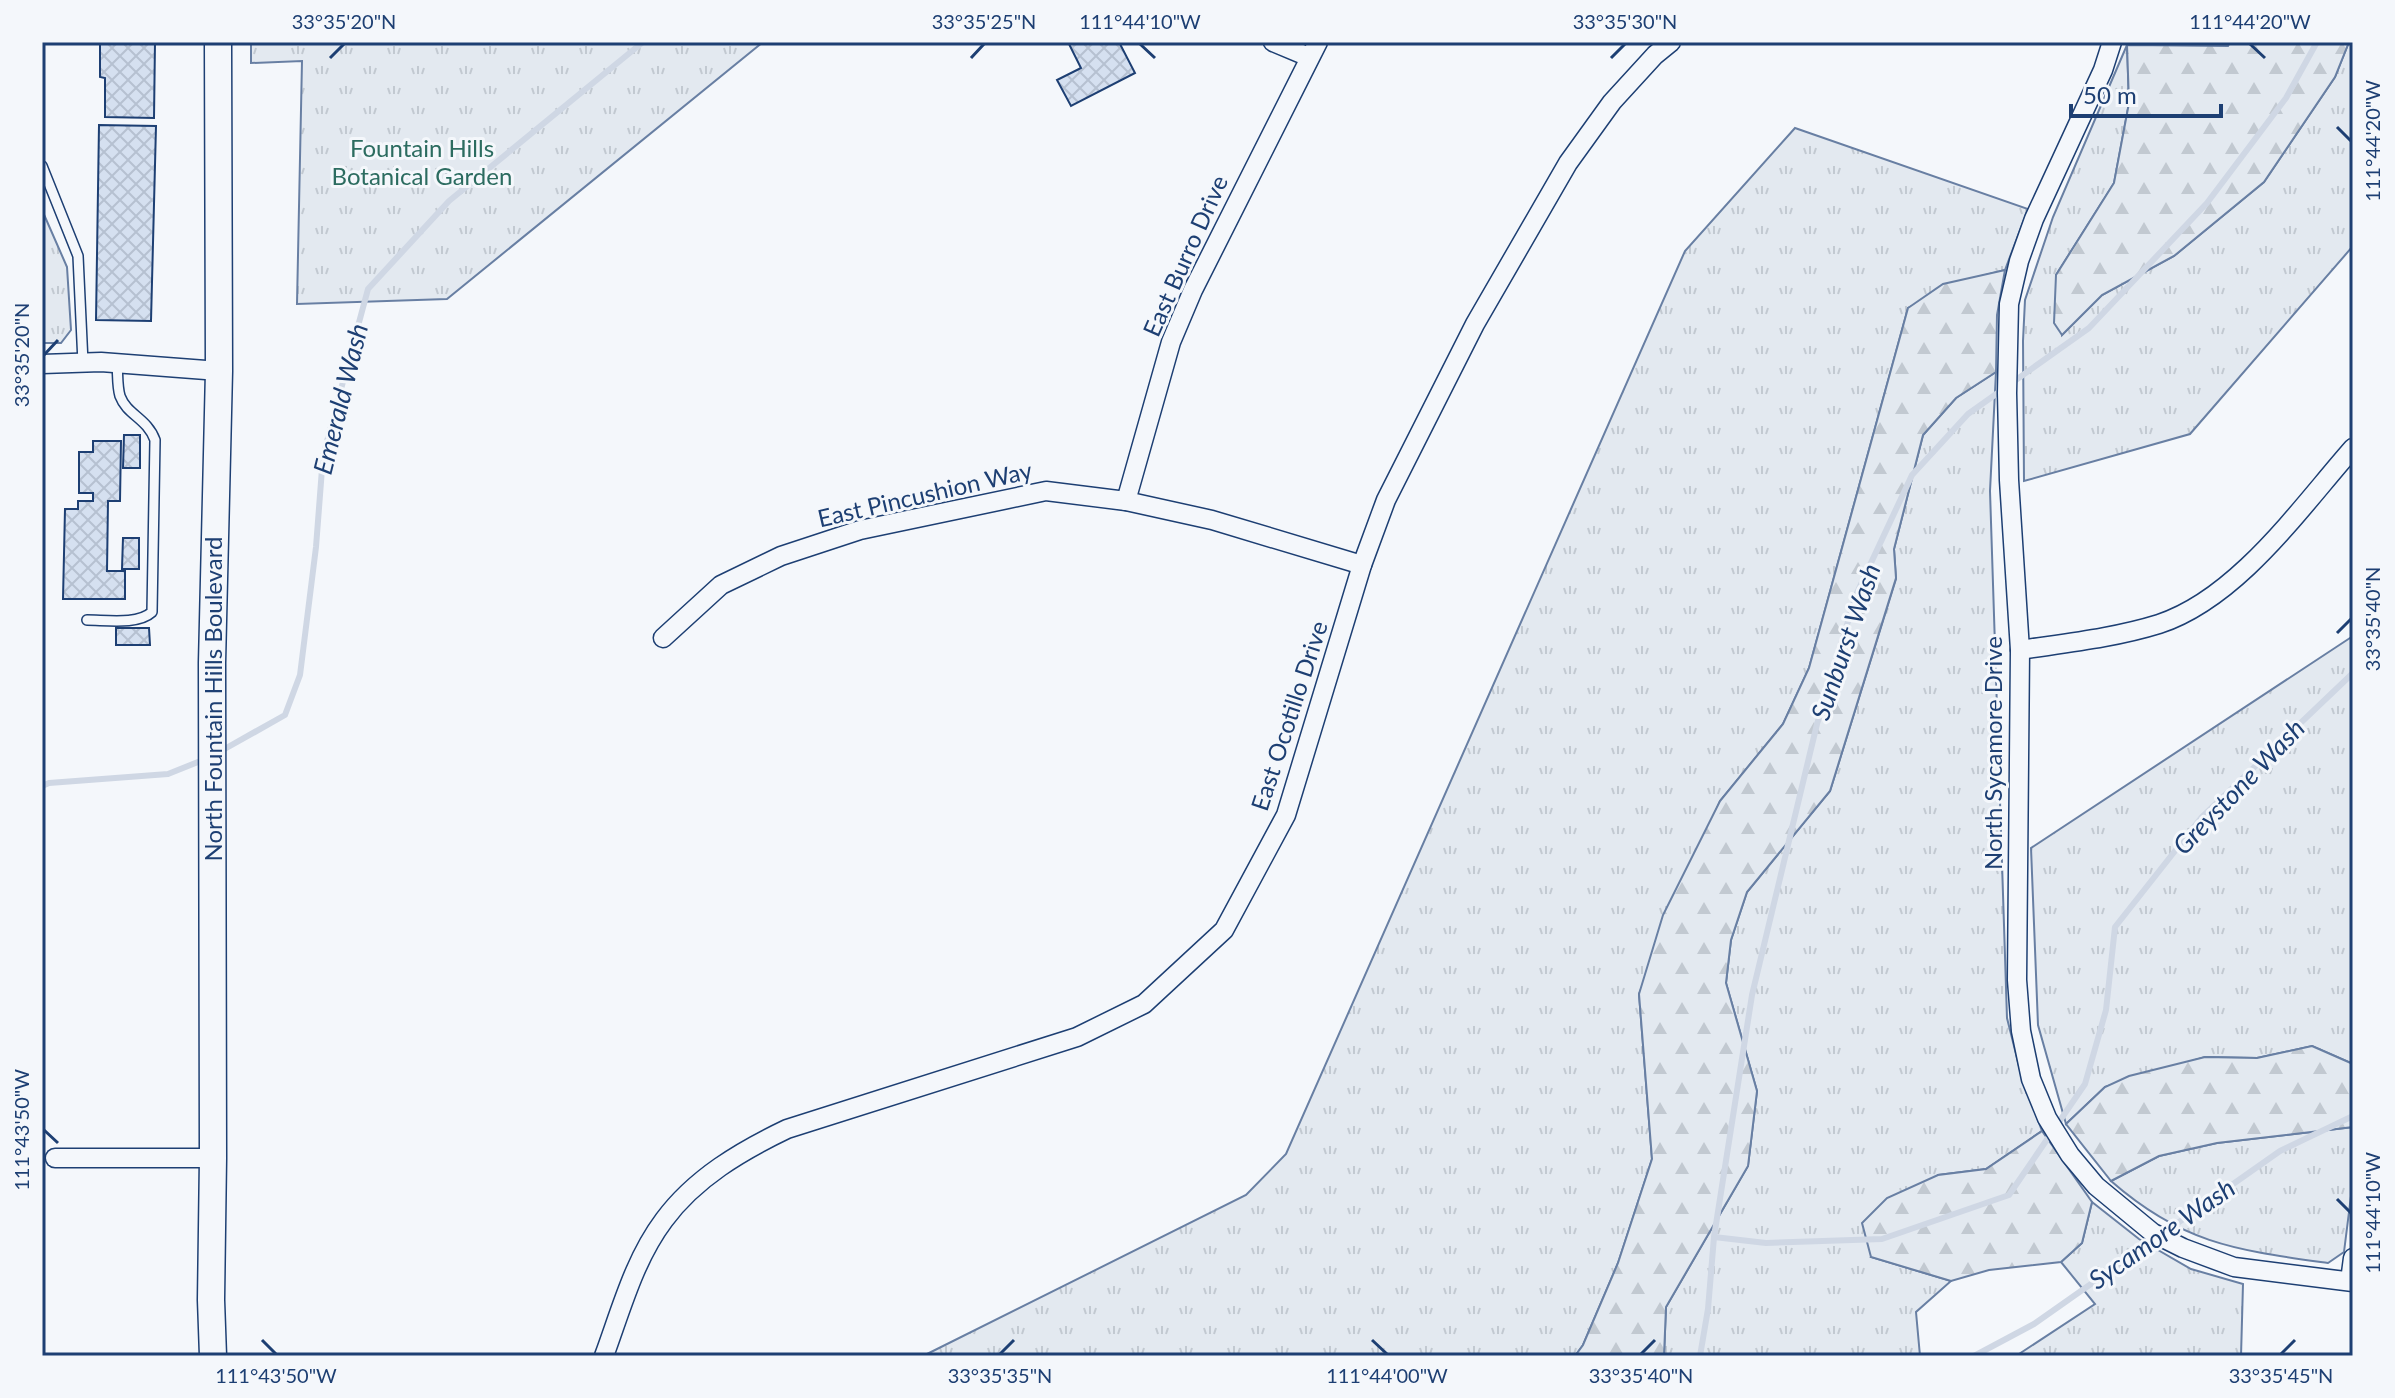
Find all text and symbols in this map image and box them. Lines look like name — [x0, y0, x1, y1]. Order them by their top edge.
text: 33°35'20"N — [292, 9, 396, 33]
text: 33°35'25"N — [932, 9, 1036, 33]
text: 111°44'10"W — [1079, 9, 1201, 33]
text: 33°35'30"N — [1573, 9, 1677, 33]
text: 111°44'20"W — [2189, 9, 2311, 33]
scale bar — [2071, 68, 2221, 118]
text: 50 m — [2083, 80, 2137, 109]
text: 111°44'20"W — [2360, 80, 2384, 202]
park label: Fountain Hills Botanical Garden — [332, 133, 512, 190]
street label: East Burro Drive — [1136, 170, 1233, 340]
text: 33°35'20"N — [9, 303, 33, 407]
water label: Emerald Wash — [306, 320, 374, 477]
street label: East Pincushion Way — [815, 455, 1035, 532]
street label: North Fountain Hills Boulevard — [198, 537, 227, 861]
water label: Sunburst Wash — [1803, 559, 1887, 724]
text: 33°35'40"N — [2360, 567, 2384, 671]
street label: East Ocotillo Drive — [1244, 617, 1333, 814]
street label: North Sycamore Drive — [1978, 636, 2007, 870]
water label: Greystone Wash — [2166, 712, 2311, 861]
text: 111°43'50"W — [9, 1069, 33, 1191]
text: 111°44'10"W — [2360, 1152, 2384, 1274]
water label: Sycamore Wash — [2082, 1171, 2241, 1295]
text: 111°43'50"W — [215, 1363, 337, 1387]
text: 33°35'35"N — [948, 1363, 1052, 1387]
text: 111°44'00"W — [1326, 1363, 1448, 1387]
text: 33°35'40"N — [1589, 1363, 1693, 1387]
text: 33°35'45"N — [2229, 1363, 2333, 1387]

